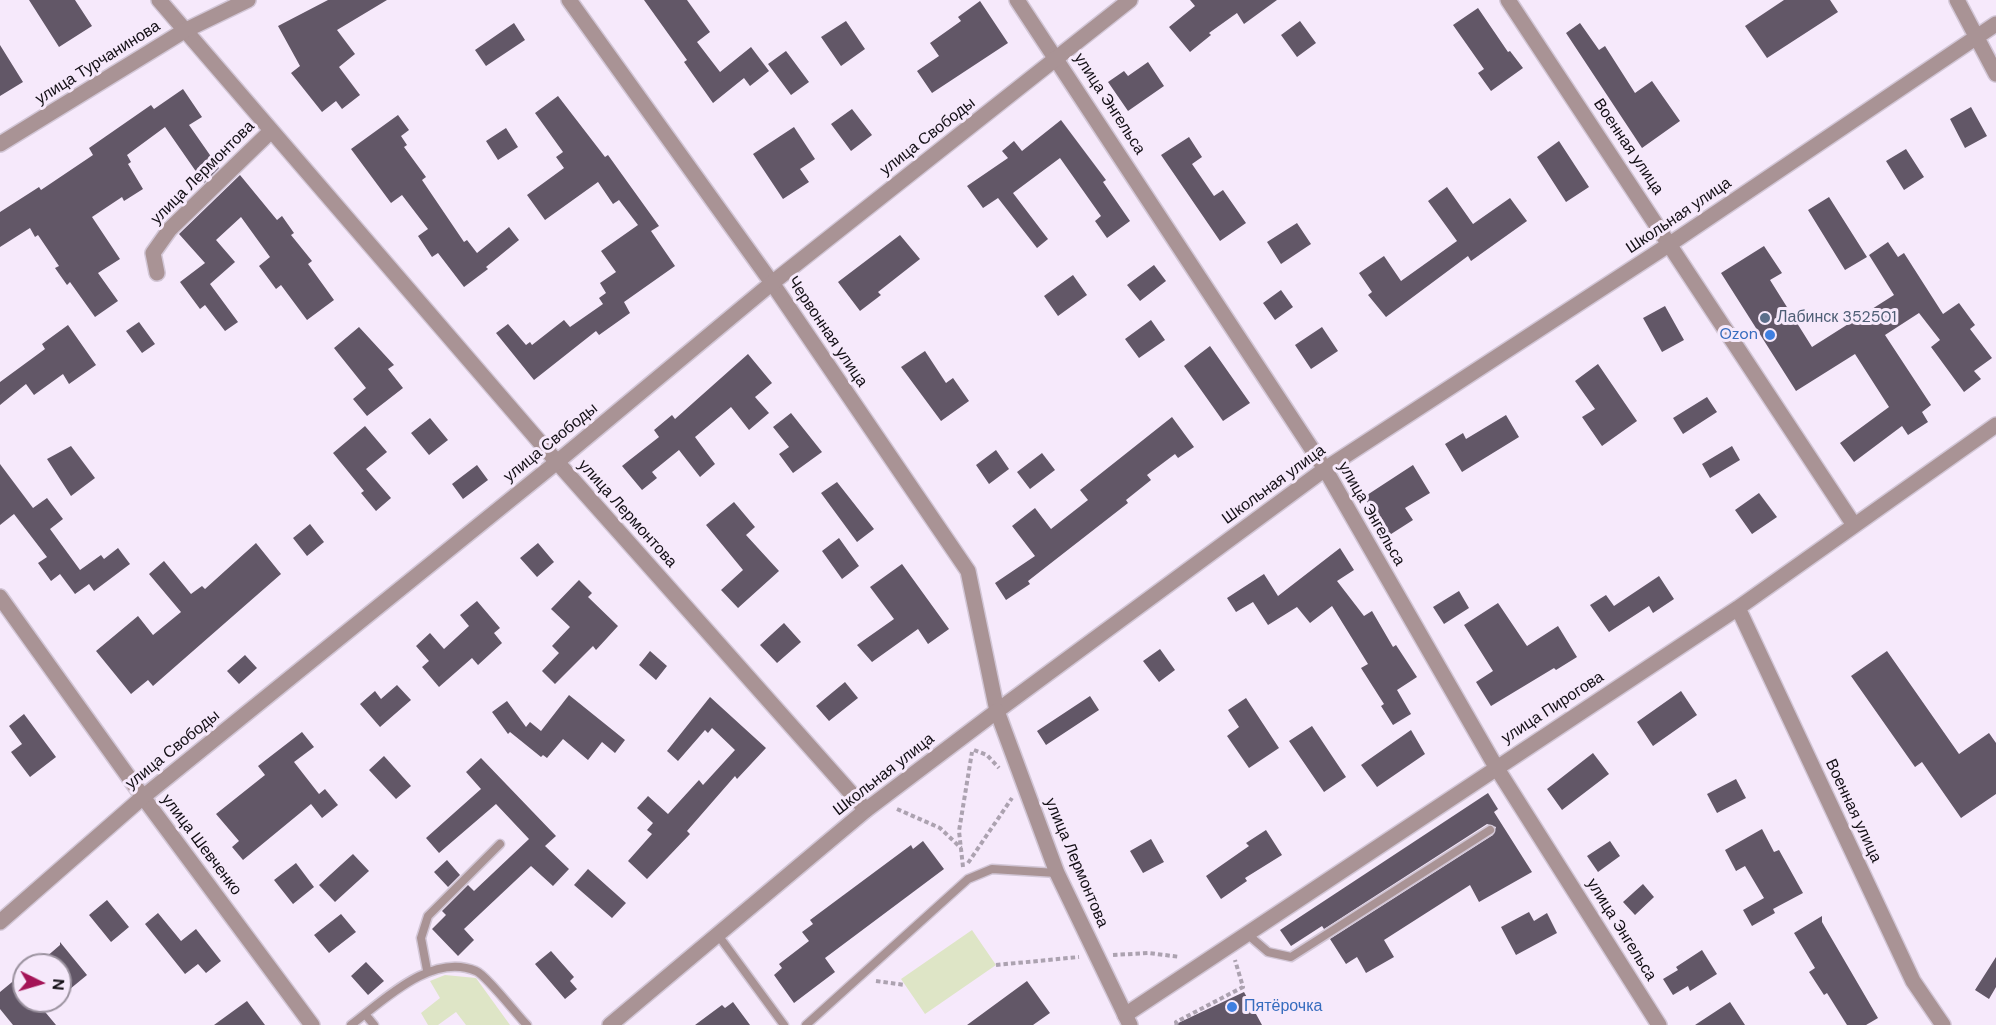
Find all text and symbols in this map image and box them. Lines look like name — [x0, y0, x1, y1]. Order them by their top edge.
street label: улица Турчанинова — [32, 17, 164, 109]
street label: улица Энгельса — [1069, 50, 1149, 158]
street label: улица Свободы — [877, 94, 979, 180]
street label: Военная улица — [1589, 95, 1667, 199]
street label: улица Лермонтова — [147, 117, 259, 229]
street label: Школьная улица — [1623, 174, 1735, 258]
street label: Червонная улица — [783, 273, 871, 391]
place label: Лабинск 352501 — [1777, 308, 1896, 328]
marker: Лабинск 352501 — [1758, 311, 1772, 325]
place label: Ozon — [1720, 325, 1758, 345]
marker: Ozon — [1763, 328, 1777, 342]
street label: улица Свободы — [500, 399, 602, 487]
street label: Школьная улица — [1219, 441, 1329, 529]
street label: улица Лермонтова — [574, 456, 680, 572]
street label: улица Энгельса — [1333, 459, 1409, 569]
street label: улица Пирогова — [1498, 668, 1608, 748]
street label: улица Свободы — [122, 706, 224, 794]
street label: Школьная улица — [830, 730, 938, 820]
street label: Военная улица — [1821, 756, 1885, 866]
street label: улица Шевченко — [157, 791, 245, 899]
street label: улица Лермонтова — [1040, 795, 1112, 931]
street label: улица Энгельса — [1582, 875, 1660, 985]
north arrow — [12, 953, 72, 1013]
text: N — [47, 978, 69, 991]
place label: Пятёрочка — [1244, 997, 1322, 1017]
marker: Пятёрочка — [1225, 1000, 1239, 1014]

